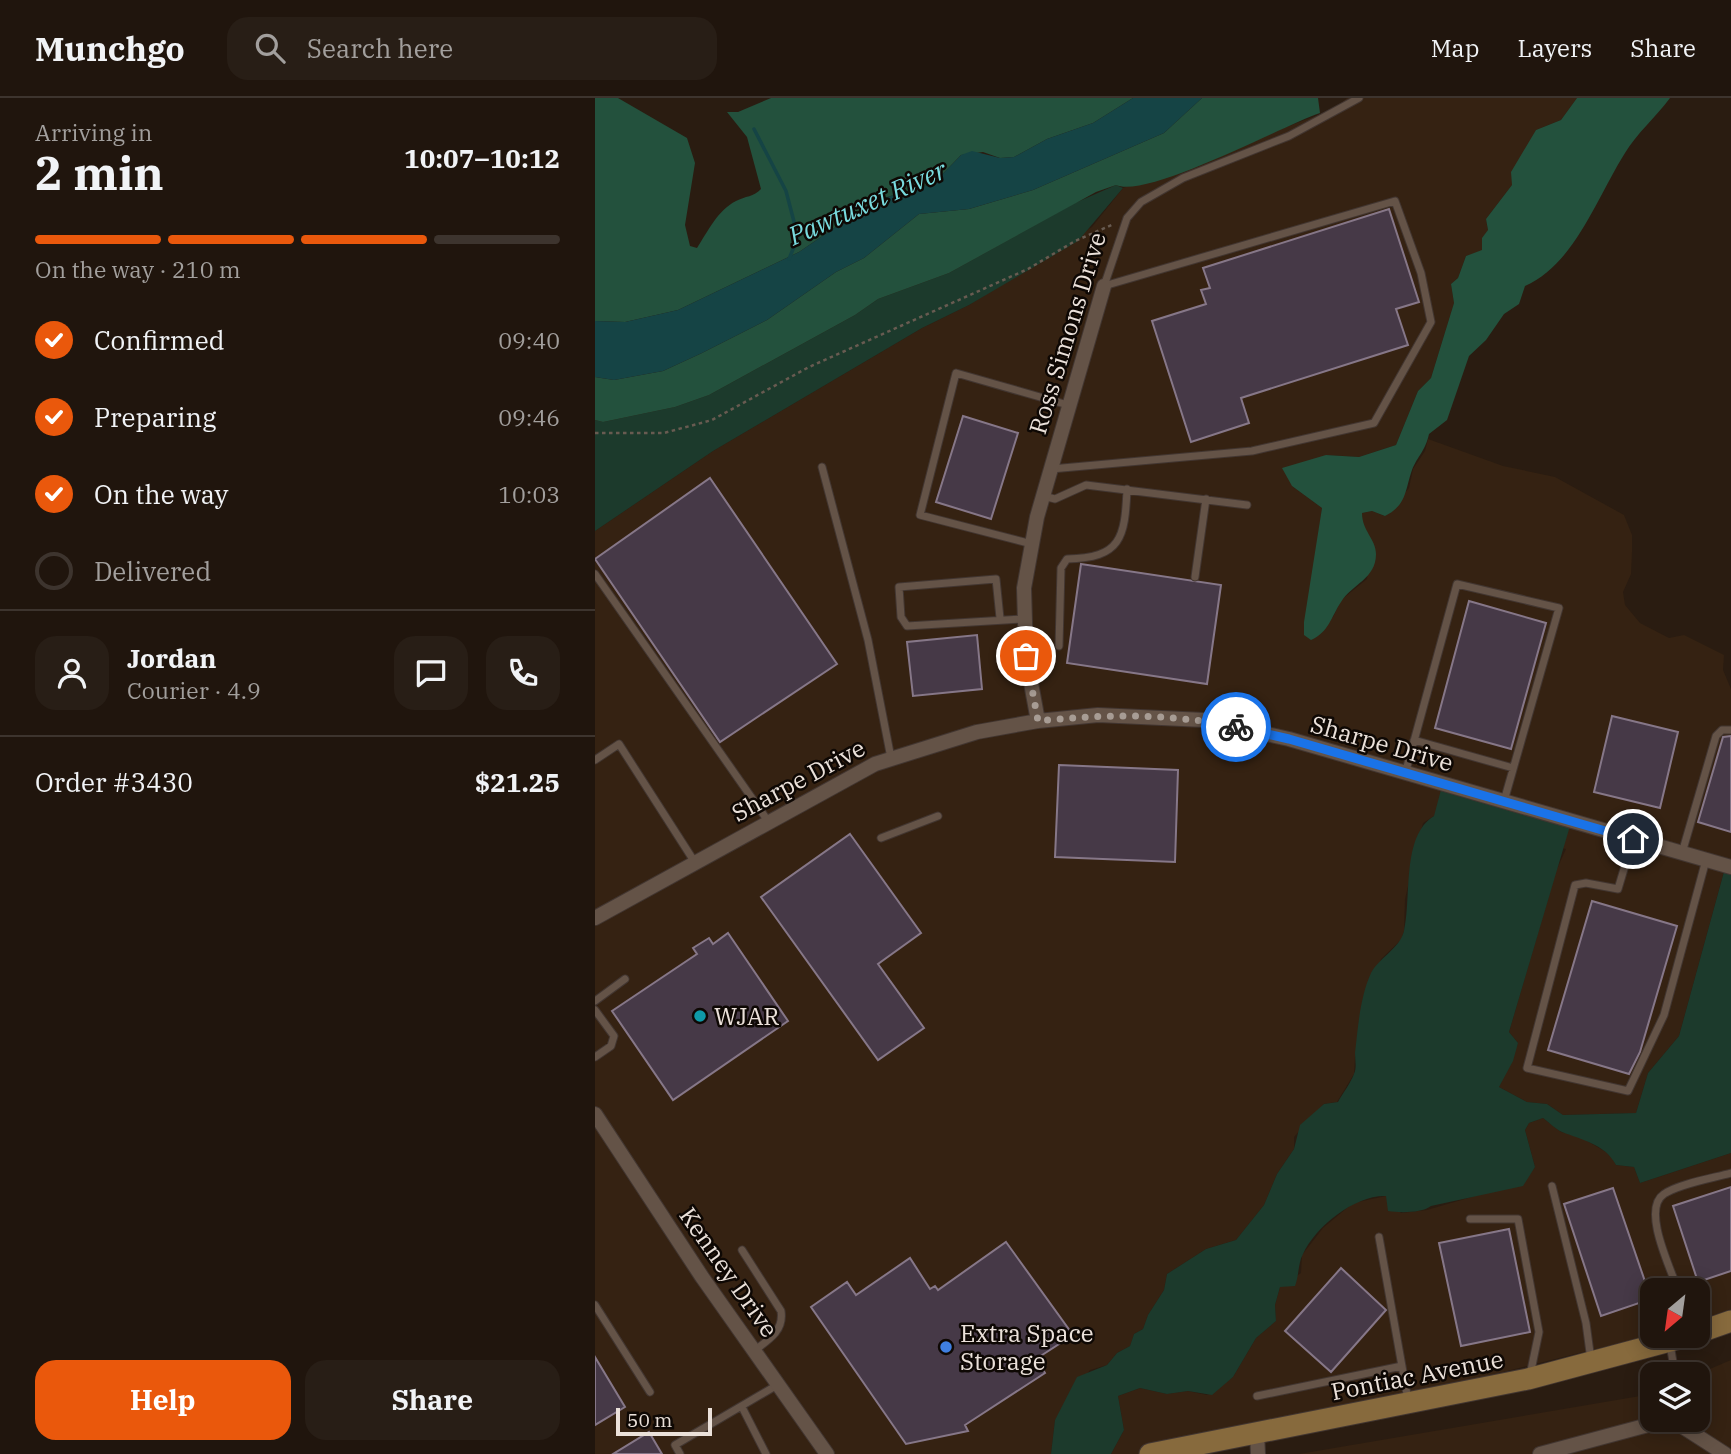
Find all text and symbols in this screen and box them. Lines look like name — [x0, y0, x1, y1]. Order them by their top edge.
search box — [227, 17, 717, 80]
text: Munchgo — [35, 27, 185, 70]
icon: search — [251, 29, 289, 67]
text: Search here — [307, 31, 453, 65]
text: Map — [1431, 32, 1479, 64]
text: Layers — [1517, 32, 1592, 64]
text: Share — [1630, 32, 1696, 64]
text: Arriving in — [35, 117, 152, 147]
text: 10:07–10:12 — [404, 141, 560, 175]
text: 2 min — [35, 143, 164, 203]
water label: Pawtuxet River — [782, 152, 952, 253]
street label: Ross Simons Drive — [1021, 228, 1113, 438]
text: On the way · 210 m — [35, 254, 241, 284]
icon: check — [35, 321, 73, 359]
text: Confirmed — [94, 323, 225, 357]
text: 09:40 — [498, 325, 560, 355]
icon: check — [35, 398, 73, 436]
text: Preparing — [94, 400, 216, 434]
text: 09:46 — [498, 402, 560, 432]
icon: check — [35, 475, 73, 513]
text: On the way — [94, 477, 228, 511]
text: 10:03 — [498, 479, 560, 509]
text: Delivered — [94, 554, 211, 588]
pin — [996, 626, 1056, 686]
button: person — [35, 636, 109, 710]
button: chat — [394, 636, 468, 710]
button: phone — [486, 636, 560, 710]
icon: bag — [1007, 637, 1045, 675]
text: Jordan — [127, 641, 217, 675]
text: Courier · 4.9 — [127, 675, 261, 705]
courier — [1201, 692, 1271, 762]
street label: Sharpe Drive — [1307, 707, 1457, 779]
icon: bike — [1217, 708, 1255, 746]
street label: Sharpe Drive — [726, 731, 870, 829]
text: Order #3430 — [35, 765, 193, 799]
text: $21.25 — [475, 765, 560, 799]
pin — [1603, 809, 1663, 869]
icon: home — [1614, 820, 1652, 858]
place label: WJAR — [714, 1000, 779, 1032]
marker: WJAR — [692, 1008, 708, 1024]
street label: Kenney Drive — [672, 1201, 786, 1343]
north arrow — [1640, 1278, 1710, 1348]
map controls — [1640, 1278, 1710, 1432]
place label: Extra Space Storage — [960, 1317, 1094, 1377]
marker: Extra Space Storage — [938, 1339, 954, 1355]
street label: Pontiac Avenue — [1328, 1343, 1506, 1407]
button: Help — [35, 1360, 291, 1440]
button: Share — [305, 1360, 560, 1440]
button: layers — [1640, 1362, 1710, 1432]
scale bar — [616, 1405, 712, 1437]
text: 50 m — [627, 1408, 672, 1432]

